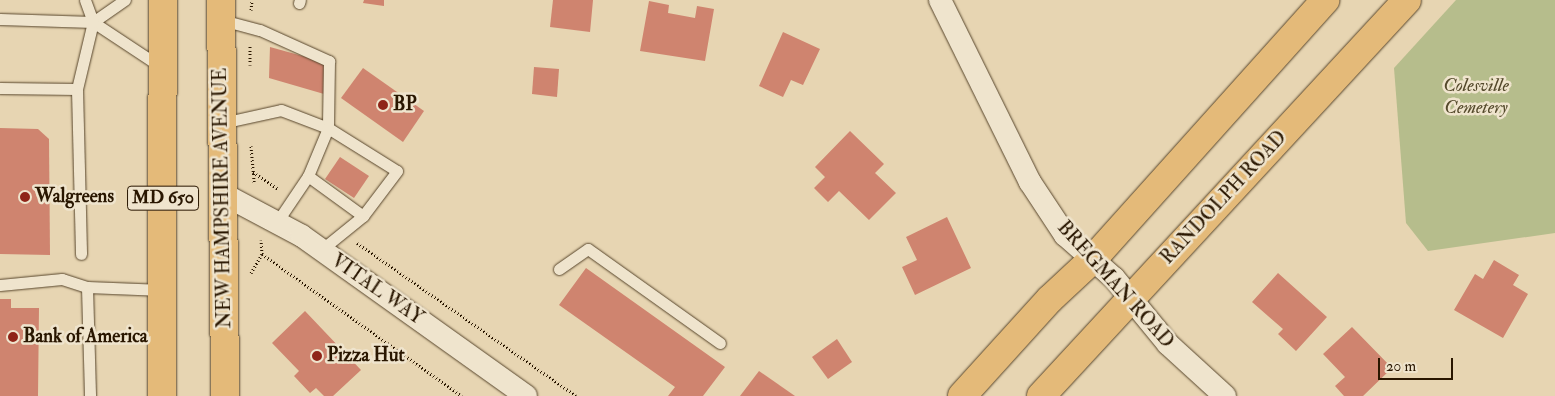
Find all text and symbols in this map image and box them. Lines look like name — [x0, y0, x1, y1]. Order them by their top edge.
street label: NEW HAMPSHIRE AVENUE — [209, 67, 237, 329]
park label: Colesville Cemetery — [1443, 75, 1509, 119]
place label: BP — [393, 94, 417, 116]
marker: BP — [377, 99, 389, 111]
street label: RANDOLPH ROAD — [1156, 127, 1292, 269]
road number: MD 650 — [127, 182, 199, 214]
place label: Walgreens — [35, 186, 114, 208]
marker: Walgreens — [19, 191, 31, 203]
street label: BREGMAN ROAD — [1052, 217, 1178, 353]
street label: VITAL WAY — [327, 250, 427, 330]
place label: Bank of America — [23, 326, 148, 348]
marker: Bank of America — [7, 331, 19, 343]
place label: Pizza Hut — [327, 345, 405, 367]
scale bar — [1380, 348, 1455, 380]
marker: Pizza Hut — [311, 350, 323, 362]
text: 20 m — [1386, 357, 1416, 376]

